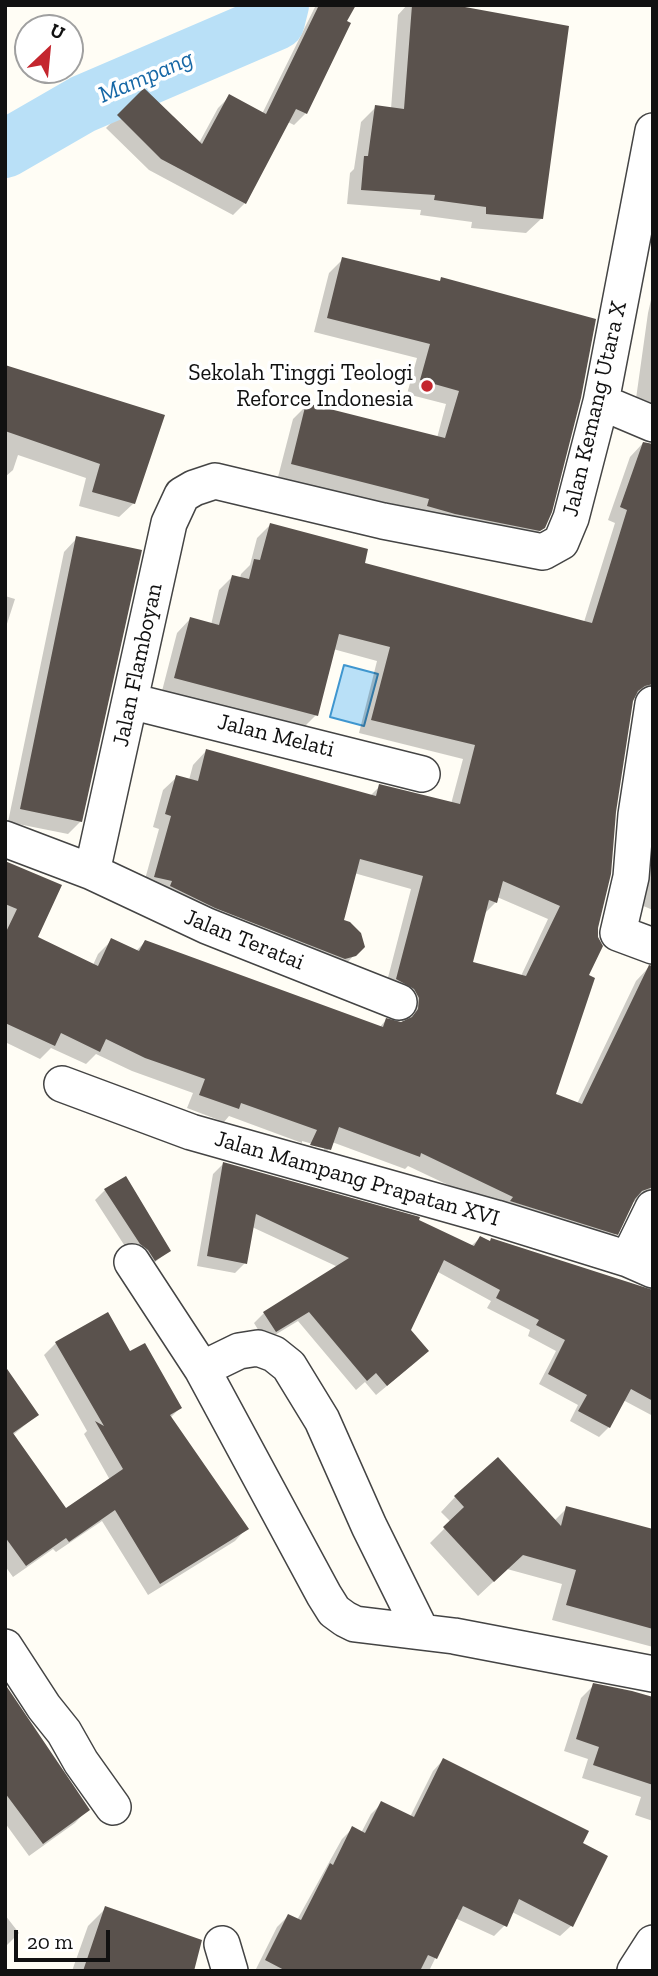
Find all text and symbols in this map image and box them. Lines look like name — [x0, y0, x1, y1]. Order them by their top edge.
north arrow — [14, 14, 84, 84]
text: U — [46, 18, 69, 45]
water label: Mampang — [94, 44, 198, 110]
street label: Jalan Kemang Utara X — [557, 299, 633, 519]
place label: Sekolah Tinggi Teologi Reforce Indonesia — [188, 359, 413, 413]
marker: Sekolah Tinggi Teologi Reforce Indonesia — [419, 378, 435, 394]
street label: Jalan Flamboyan — [107, 581, 169, 749]
street label: Jalan Melati — [215, 708, 337, 764]
street label: Jalan Teratai — [180, 903, 308, 977]
street label: Jalan Mampang Prapatan XVI — [211, 1125, 503, 1233]
scale bar — [18, 1916, 114, 1960]
text: 20 m — [27, 1929, 73, 1954]

